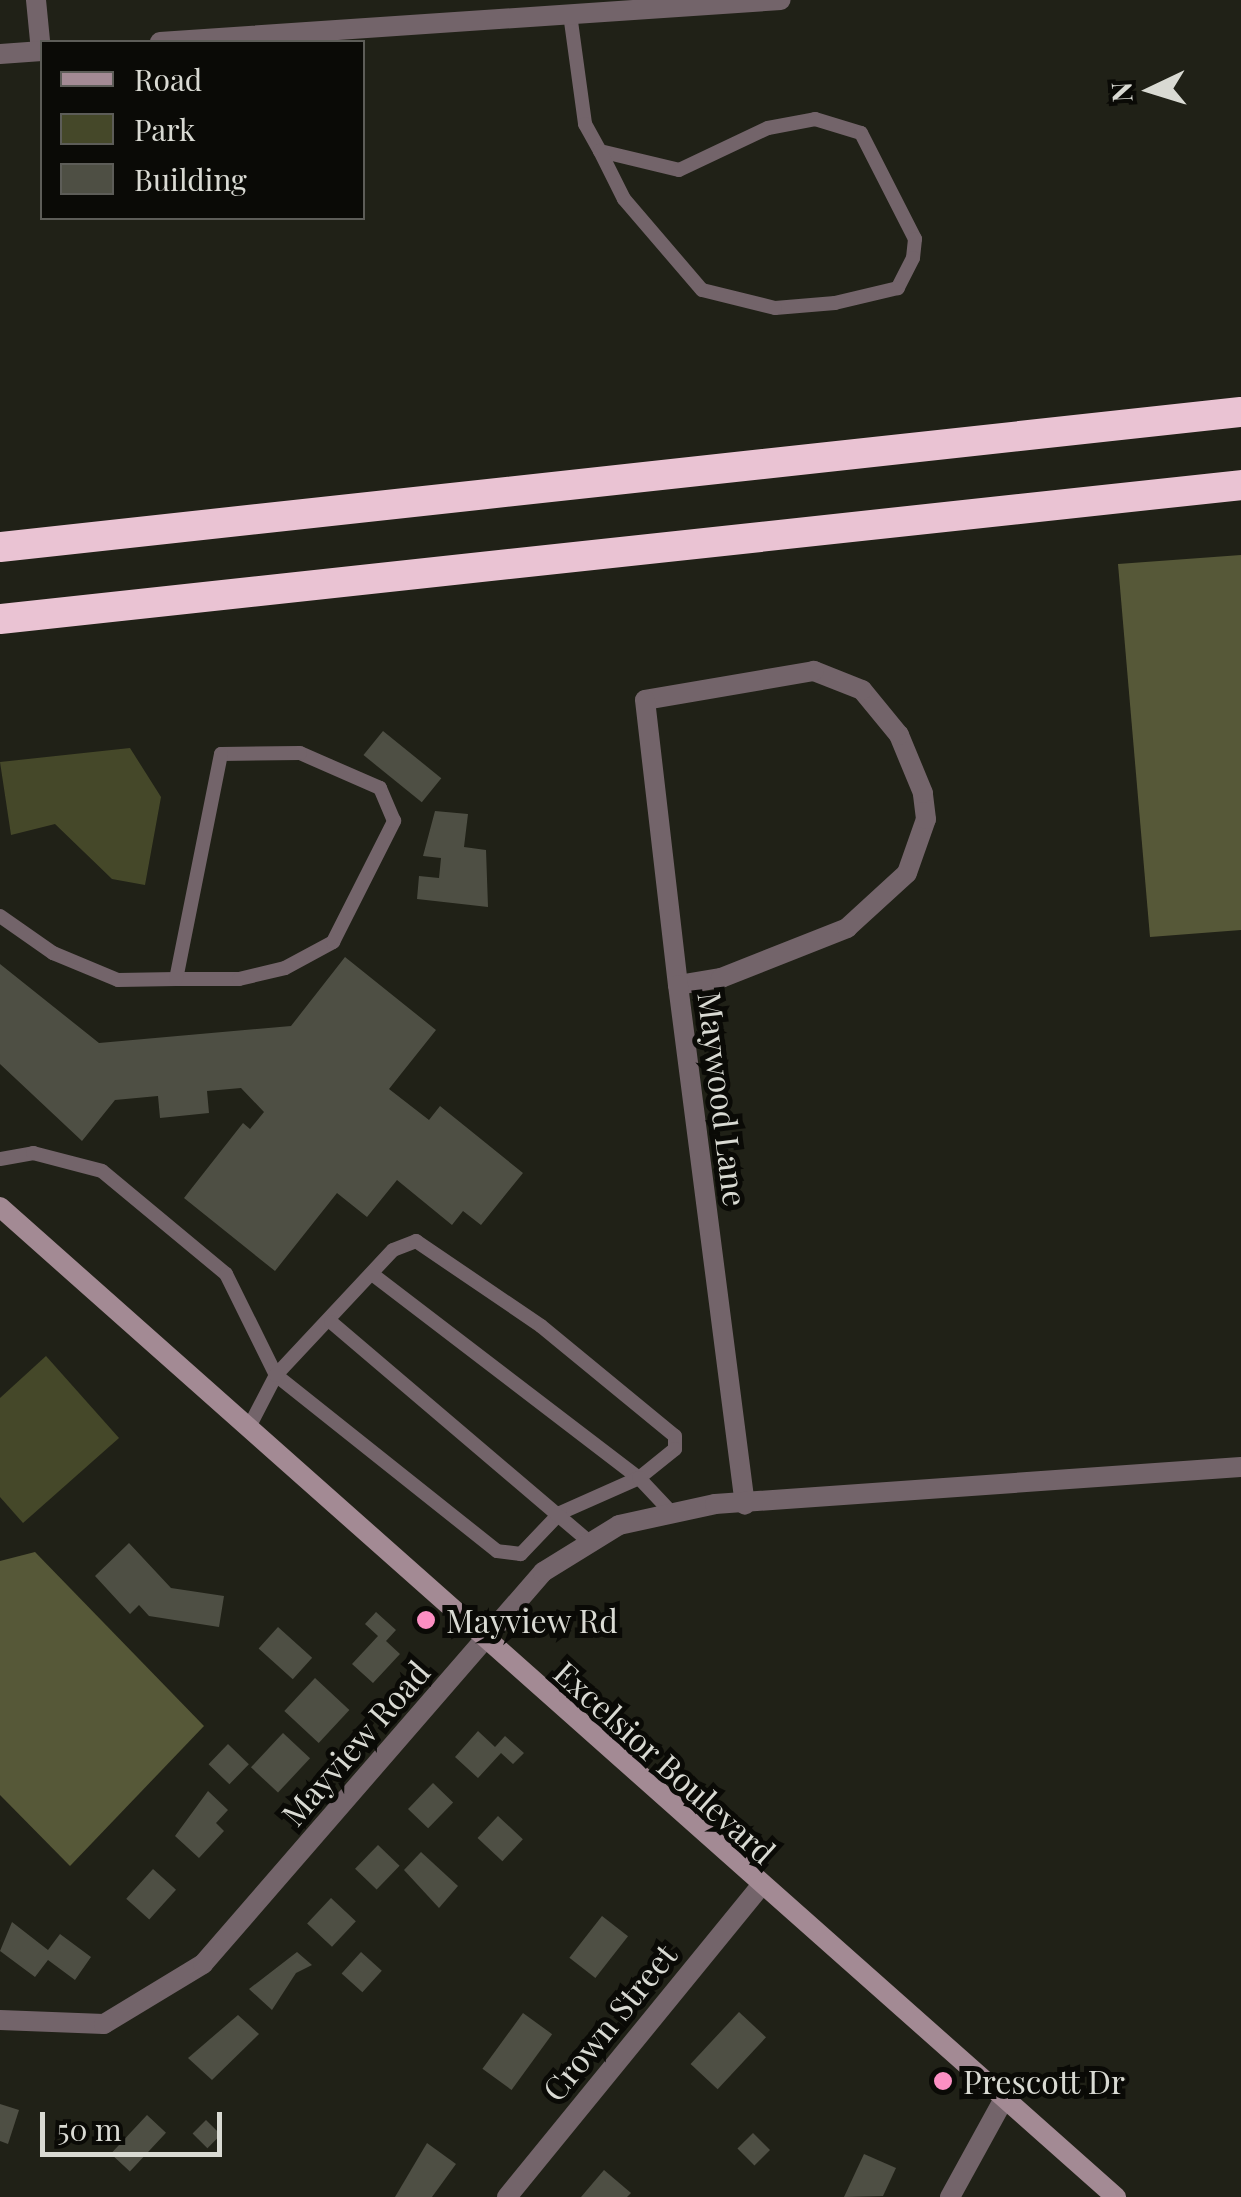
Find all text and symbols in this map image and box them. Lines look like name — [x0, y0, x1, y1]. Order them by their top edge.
legend — [40, 40, 365, 220]
north arrow — [1101, 40, 1201, 140]
text: Road — [134, 59, 202, 99]
text: N — [1101, 81, 1140, 104]
text: Park — [134, 109, 196, 149]
text: Building — [134, 159, 247, 199]
street label: Maywood Lane — [691, 990, 755, 1208]
place label: Mayview Rd — [446, 1601, 619, 1639]
marker: Mayview Rd — [415, 1609, 437, 1631]
street label: Mayview Road — [273, 1653, 437, 1833]
street label: Excelsior Boulevard — [546, 1653, 784, 1871]
street label: Crown Street — [534, 1936, 684, 2108]
place label: Prescott Dr — [963, 2062, 1126, 2100]
marker: Prescott Dr — [932, 2070, 954, 2092]
scale bar — [45, 2092, 228, 2154]
text: 50 m — [57, 2109, 122, 2149]

